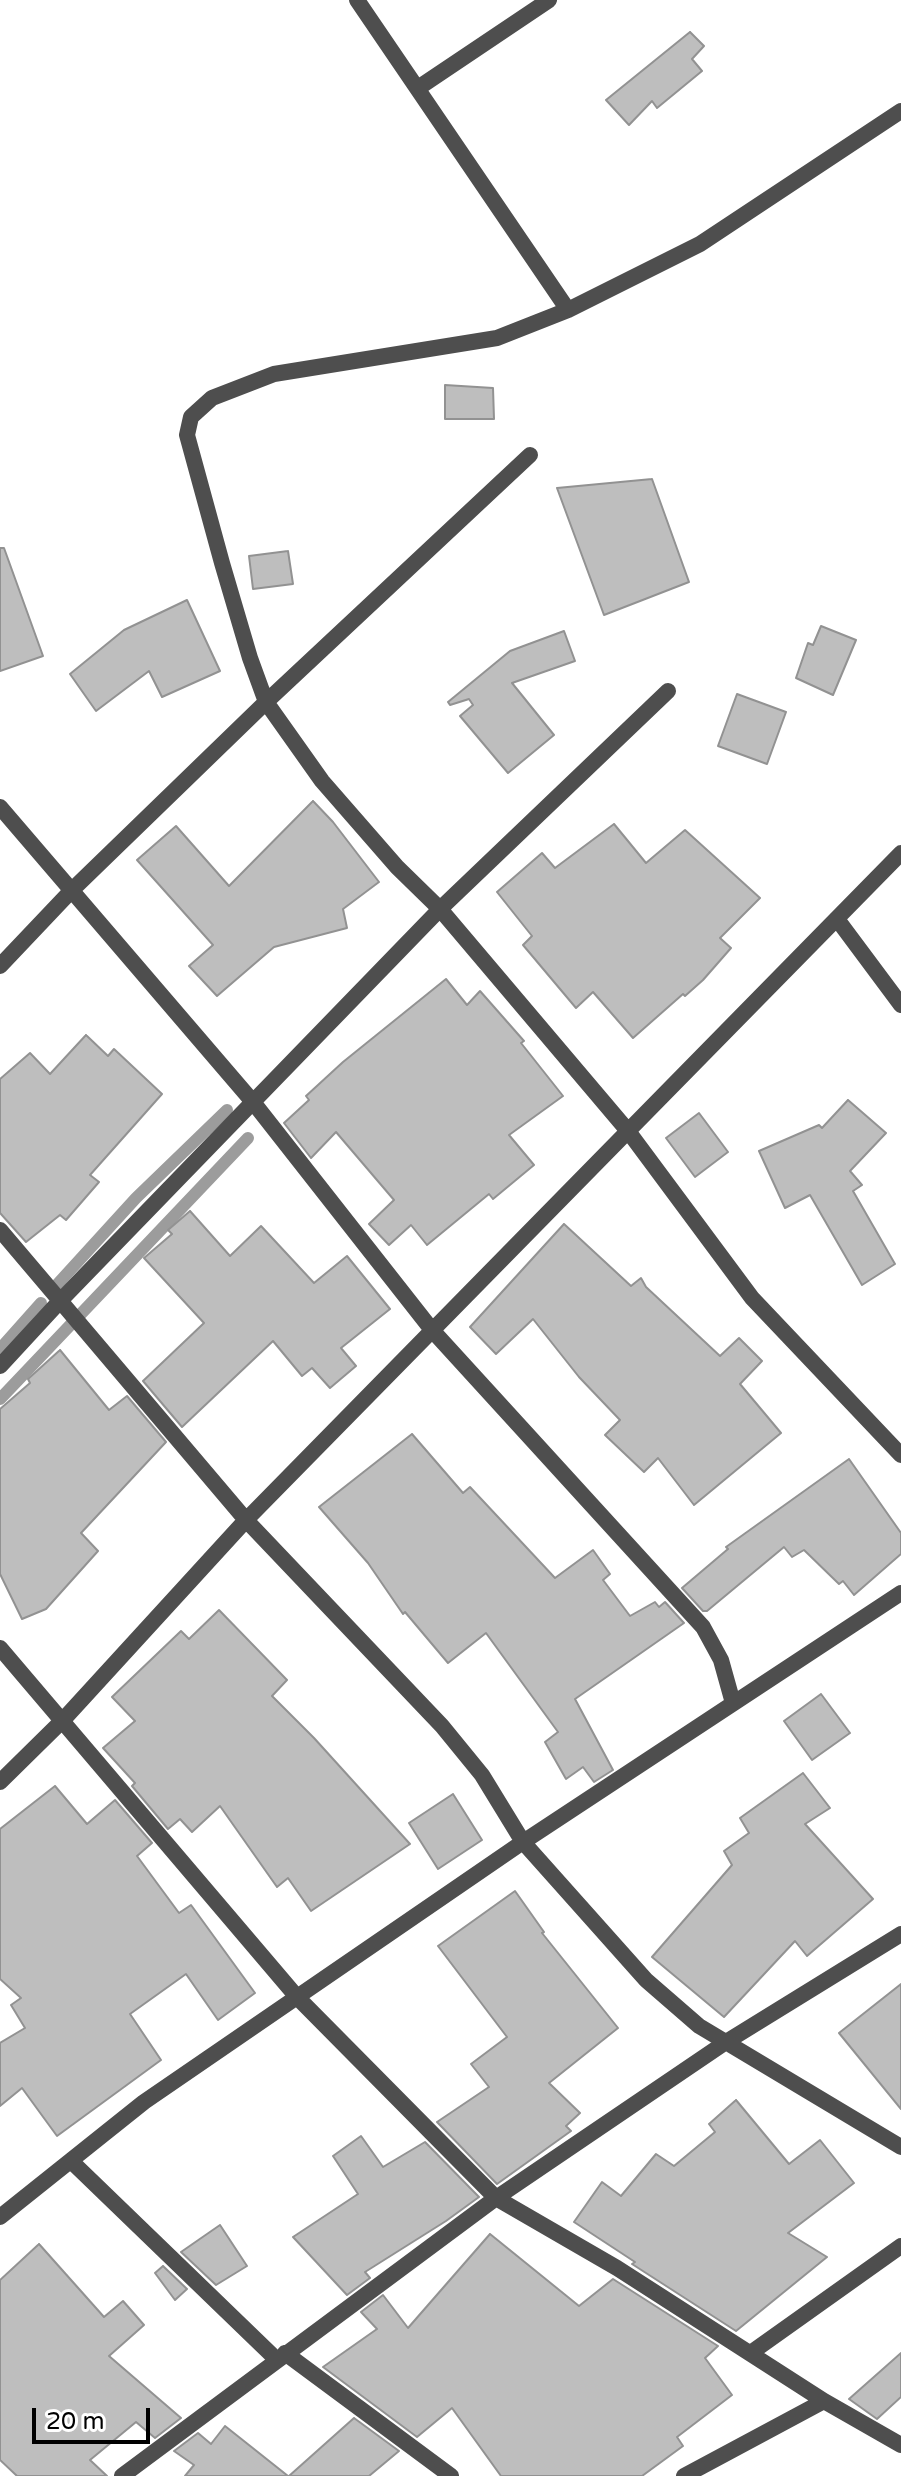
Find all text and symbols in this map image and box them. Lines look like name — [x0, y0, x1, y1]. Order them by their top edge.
scale bar — [36, 2392, 154, 2442]
text: 20 m — [46, 2407, 104, 2436]

